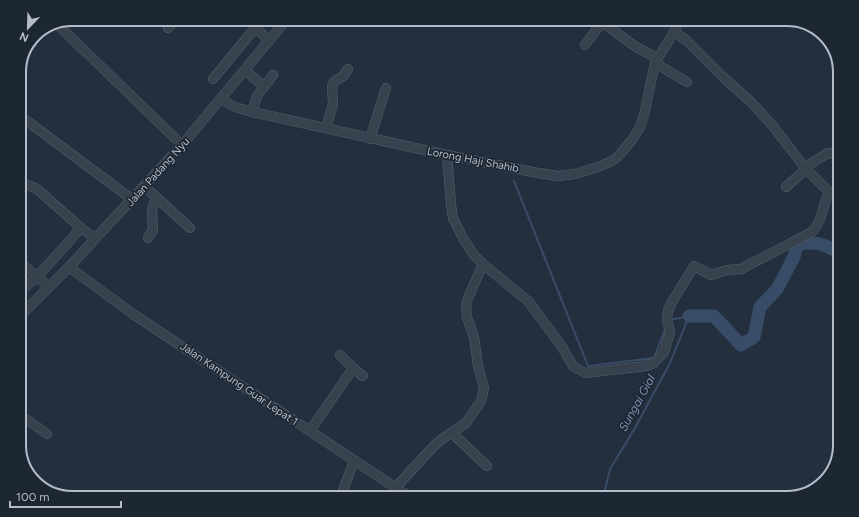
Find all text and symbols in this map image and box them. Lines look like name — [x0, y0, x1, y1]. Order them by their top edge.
north arrow — [8, 8, 48, 48]
text: N — [18, 29, 31, 44]
street label: Jalan Padang Nyu — [124, 135, 192, 209]
street label: Lorong Haji Shahib — [426, 145, 520, 175]
street label: Jalan Kampung Guar Lepat 1 — [178, 340, 300, 428]
water label: Sungai Gial — [616, 372, 658, 434]
scale bar — [10, 483, 121, 509]
text: 100 m — [16, 490, 50, 504]

